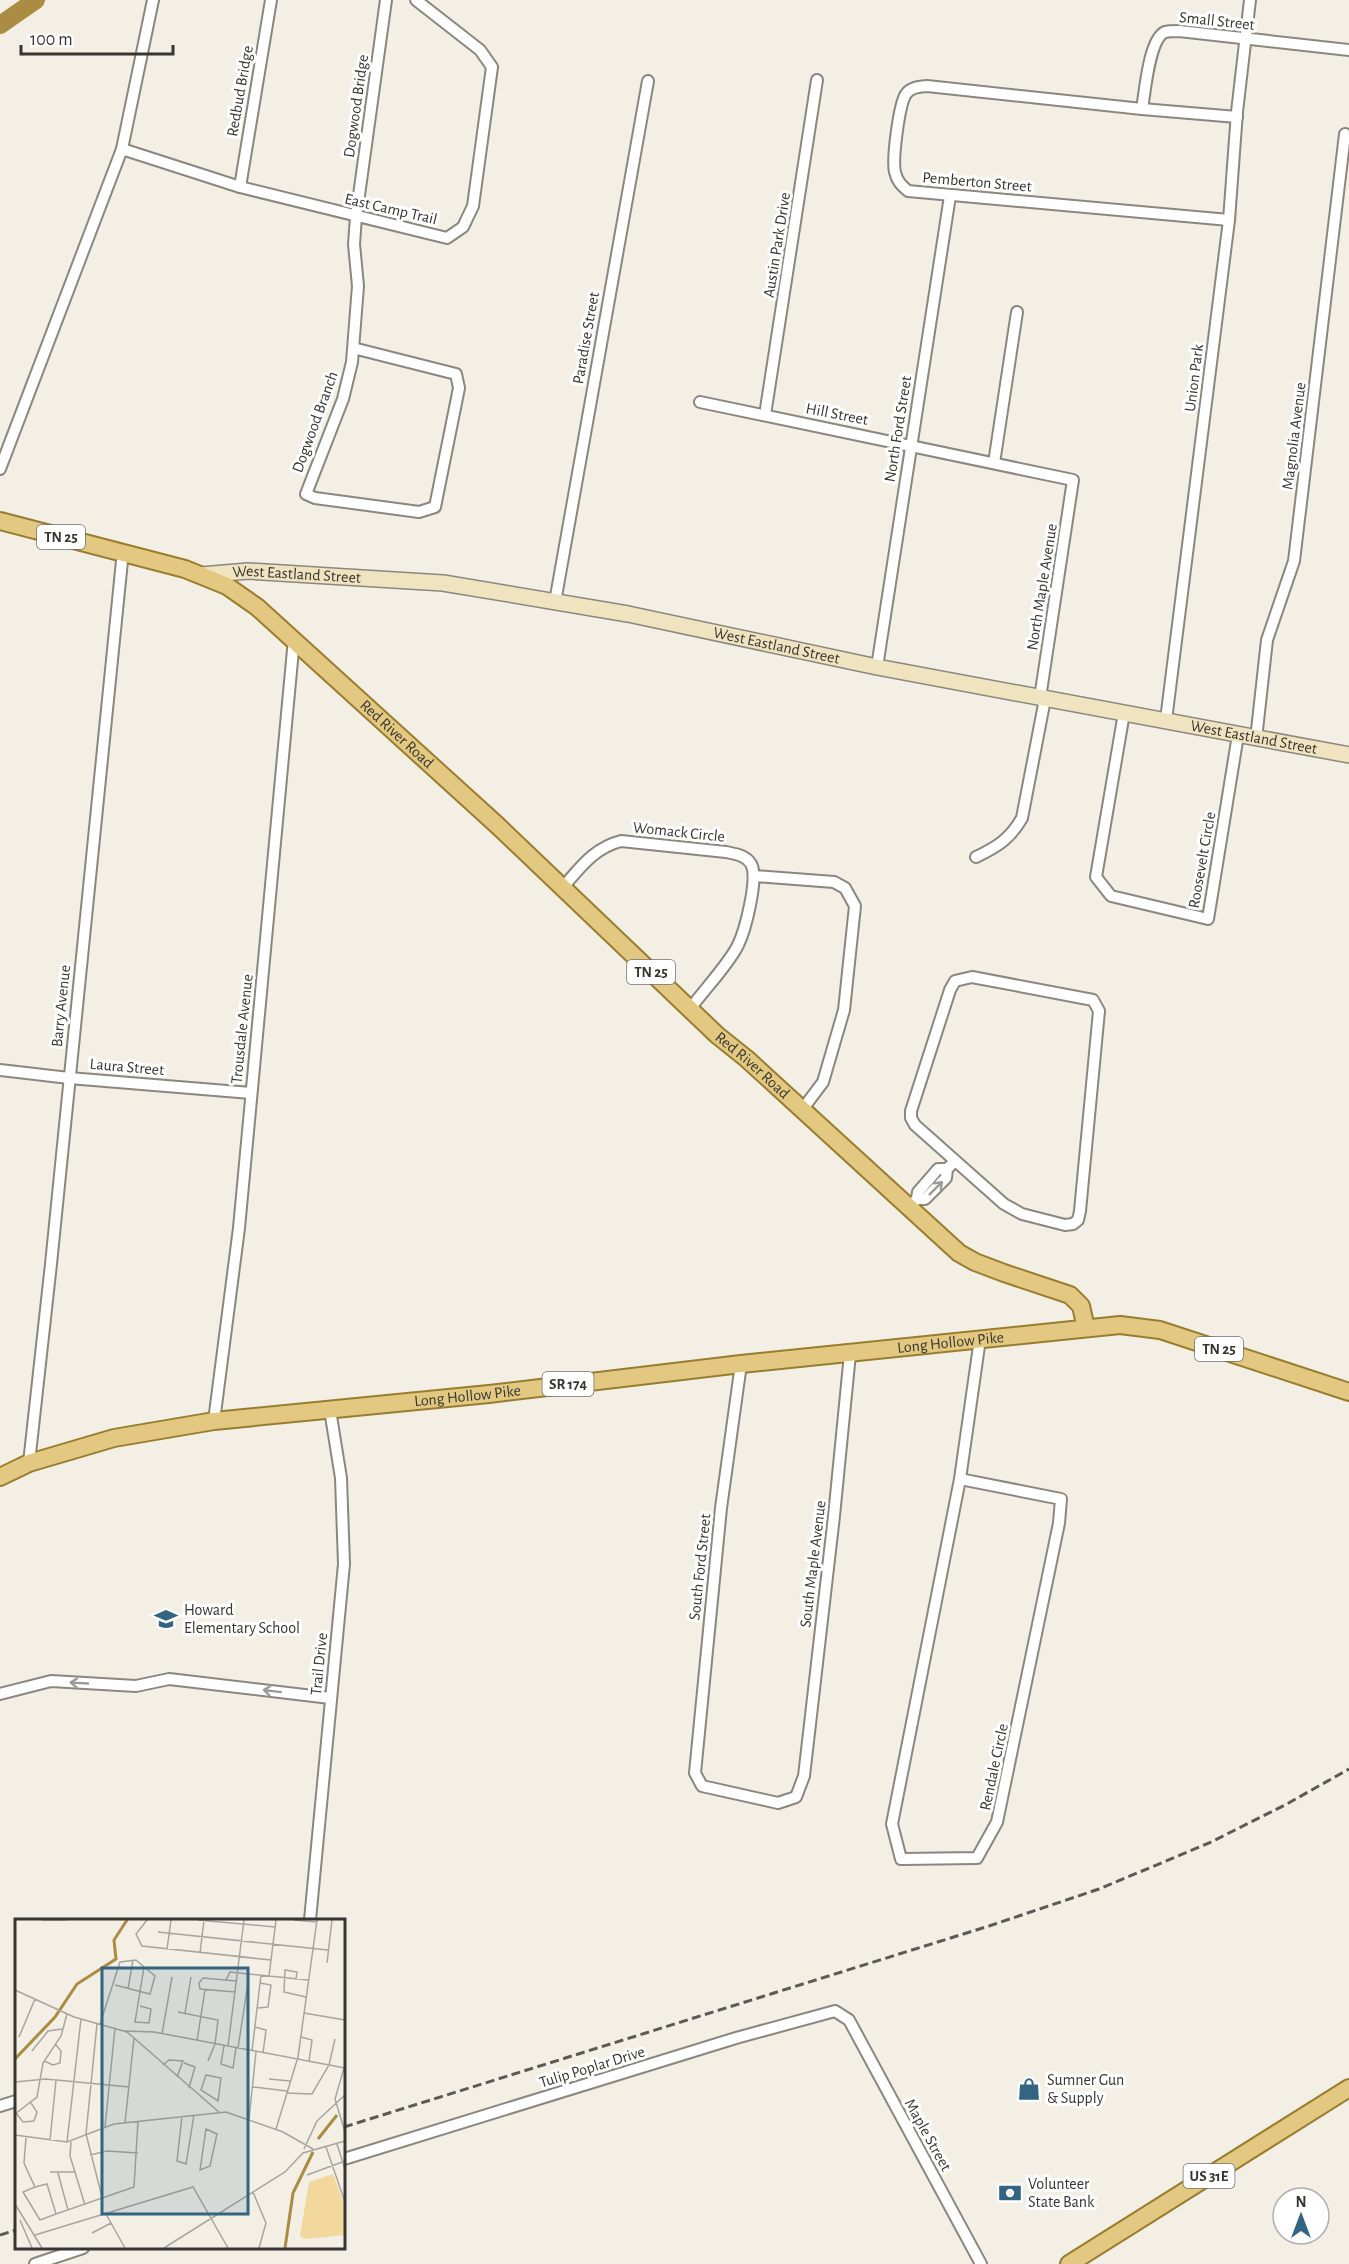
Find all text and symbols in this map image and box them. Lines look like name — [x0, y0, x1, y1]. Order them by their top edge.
street label: Small Street — [1178, 9, 1256, 33]
scale bar — [21, 18, 172, 56]
text: 100 m — [30, 31, 73, 49]
street label: Redbud Bridge — [224, 44, 256, 138]
street label: Dogwood Bridge — [341, 53, 371, 159]
street label: Pemberton Street — [922, 169, 1032, 195]
street label: East Camp Trail — [343, 191, 439, 227]
street label: Austin Park Drive — [761, 191, 793, 299]
street label: Paradise Street — [570, 291, 602, 385]
street label: Union Park — [1182, 343, 1206, 413]
street label: Dogwood Branch — [289, 369, 341, 475]
street label: North Ford Street — [882, 375, 914, 483]
street label: Magnolia Avenue — [1279, 381, 1309, 491]
street label: Hill Street — [805, 400, 869, 428]
street label: North Maple Avenue — [1024, 522, 1060, 652]
road number: TN 25 — [37, 525, 85, 549]
street label: West Eastland Street — [232, 563, 361, 586]
street label: West Eastland Street — [712, 624, 841, 667]
street label: Red River Road — [357, 697, 437, 771]
street label: West Eastland Street — [1189, 718, 1318, 757]
street label: Roosevelt Circle — [1186, 810, 1218, 910]
street label: Womack Circle — [632, 819, 726, 845]
road number: TN 25 — [627, 960, 675, 984]
street label: Barry Avenue — [49, 964, 74, 1048]
street label: Trousdale Avenue — [228, 973, 256, 1085]
street label: Red River Road — [712, 1029, 793, 1102]
street label: Laura Street — [89, 1056, 165, 1078]
one-way arrow — [929, 1181, 944, 1196]
street label: Long Hollow Pike — [897, 1329, 1005, 1356]
road number: TN 25 — [1195, 1337, 1243, 1361]
road number: SR 174 — [542, 1372, 594, 1396]
street label: Long Hollow Pike — [414, 1382, 522, 1409]
street label: South Maple Avenue — [797, 1500, 829, 1628]
street label: South Ford Street — [686, 1513, 714, 1621]
place label: Howard Elementary School — [184, 1602, 300, 1637]
school or university icon: Howard Elementary School — [153, 1606, 179, 1632]
street label: Trail Drive — [308, 1632, 330, 1696]
one-way arrow — [69, 1677, 89, 1688]
one-way arrow — [263, 1685, 283, 1696]
street label: Rendale Circle — [977, 1722, 1011, 1812]
inset map — [15, 1919, 345, 2249]
street label: Tulip Poplar Drive — [537, 2043, 647, 2091]
place label: Sumner Gun & Supply — [1047, 2072, 1124, 2107]
shop icon: Sumner Gun & Supply — [1016, 2076, 1042, 2102]
street label: Maple Street — [902, 2096, 954, 2174]
road number: US 31E — [1184, 2164, 1234, 2188]
place label: Volunteer State Bank — [1028, 2176, 1095, 2210]
bank icon: Volunteer State Bank — [997, 2180, 1023, 2206]
north arrow — [1271, 2186, 1331, 2246]
text: N — [1295, 2194, 1307, 2210]

